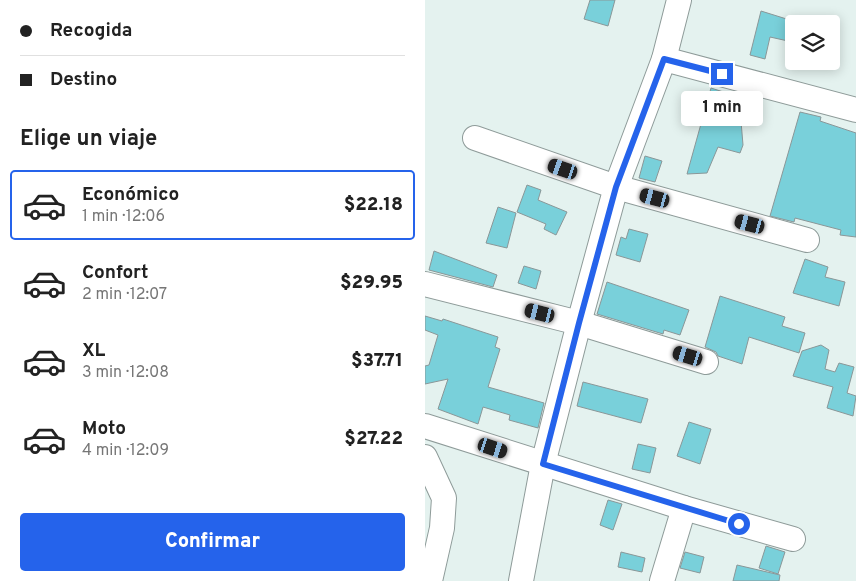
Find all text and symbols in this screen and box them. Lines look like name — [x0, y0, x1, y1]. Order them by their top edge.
map controls — [785, 15, 840, 70]
button: layers — [785, 15, 840, 70]
text: Recogida — [50, 19, 132, 43]
route end — [711, 63, 733, 85]
text: Destino — [50, 68, 117, 92]
callout: 1 min — [681, 92, 763, 126]
text: 1 min — [702, 98, 742, 118]
text: Elige un viaje — [20, 126, 157, 153]
car — [546, 157, 579, 181]
icon: car — [22, 183, 67, 228]
text: Económico — [82, 183, 179, 207]
car — [638, 187, 671, 209]
text: $22.18 — [344, 193, 403, 217]
text: 1 min · 12:06 — [82, 207, 165, 227]
car — [733, 213, 766, 235]
icon: car — [22, 261, 67, 306]
text: Confort — [82, 261, 148, 285]
text: $29.95 — [340, 271, 403, 295]
text: 2 min · 12:07 — [82, 285, 167, 305]
car — [523, 302, 556, 324]
icon: car — [22, 339, 67, 384]
text: XL — [82, 339, 105, 363]
car — [671, 344, 704, 368]
text: $37.71 — [351, 349, 403, 373]
text: 3 min · 12:08 — [82, 363, 169, 383]
icon: car — [22, 417, 67, 462]
text: Moto — [82, 417, 126, 441]
text: $27.22 — [344, 427, 403, 451]
car — [476, 436, 509, 460]
text: 4 min · 12:09 — [82, 441, 169, 461]
button: Confirmar — [20, 513, 405, 571]
route start — [728, 513, 750, 535]

